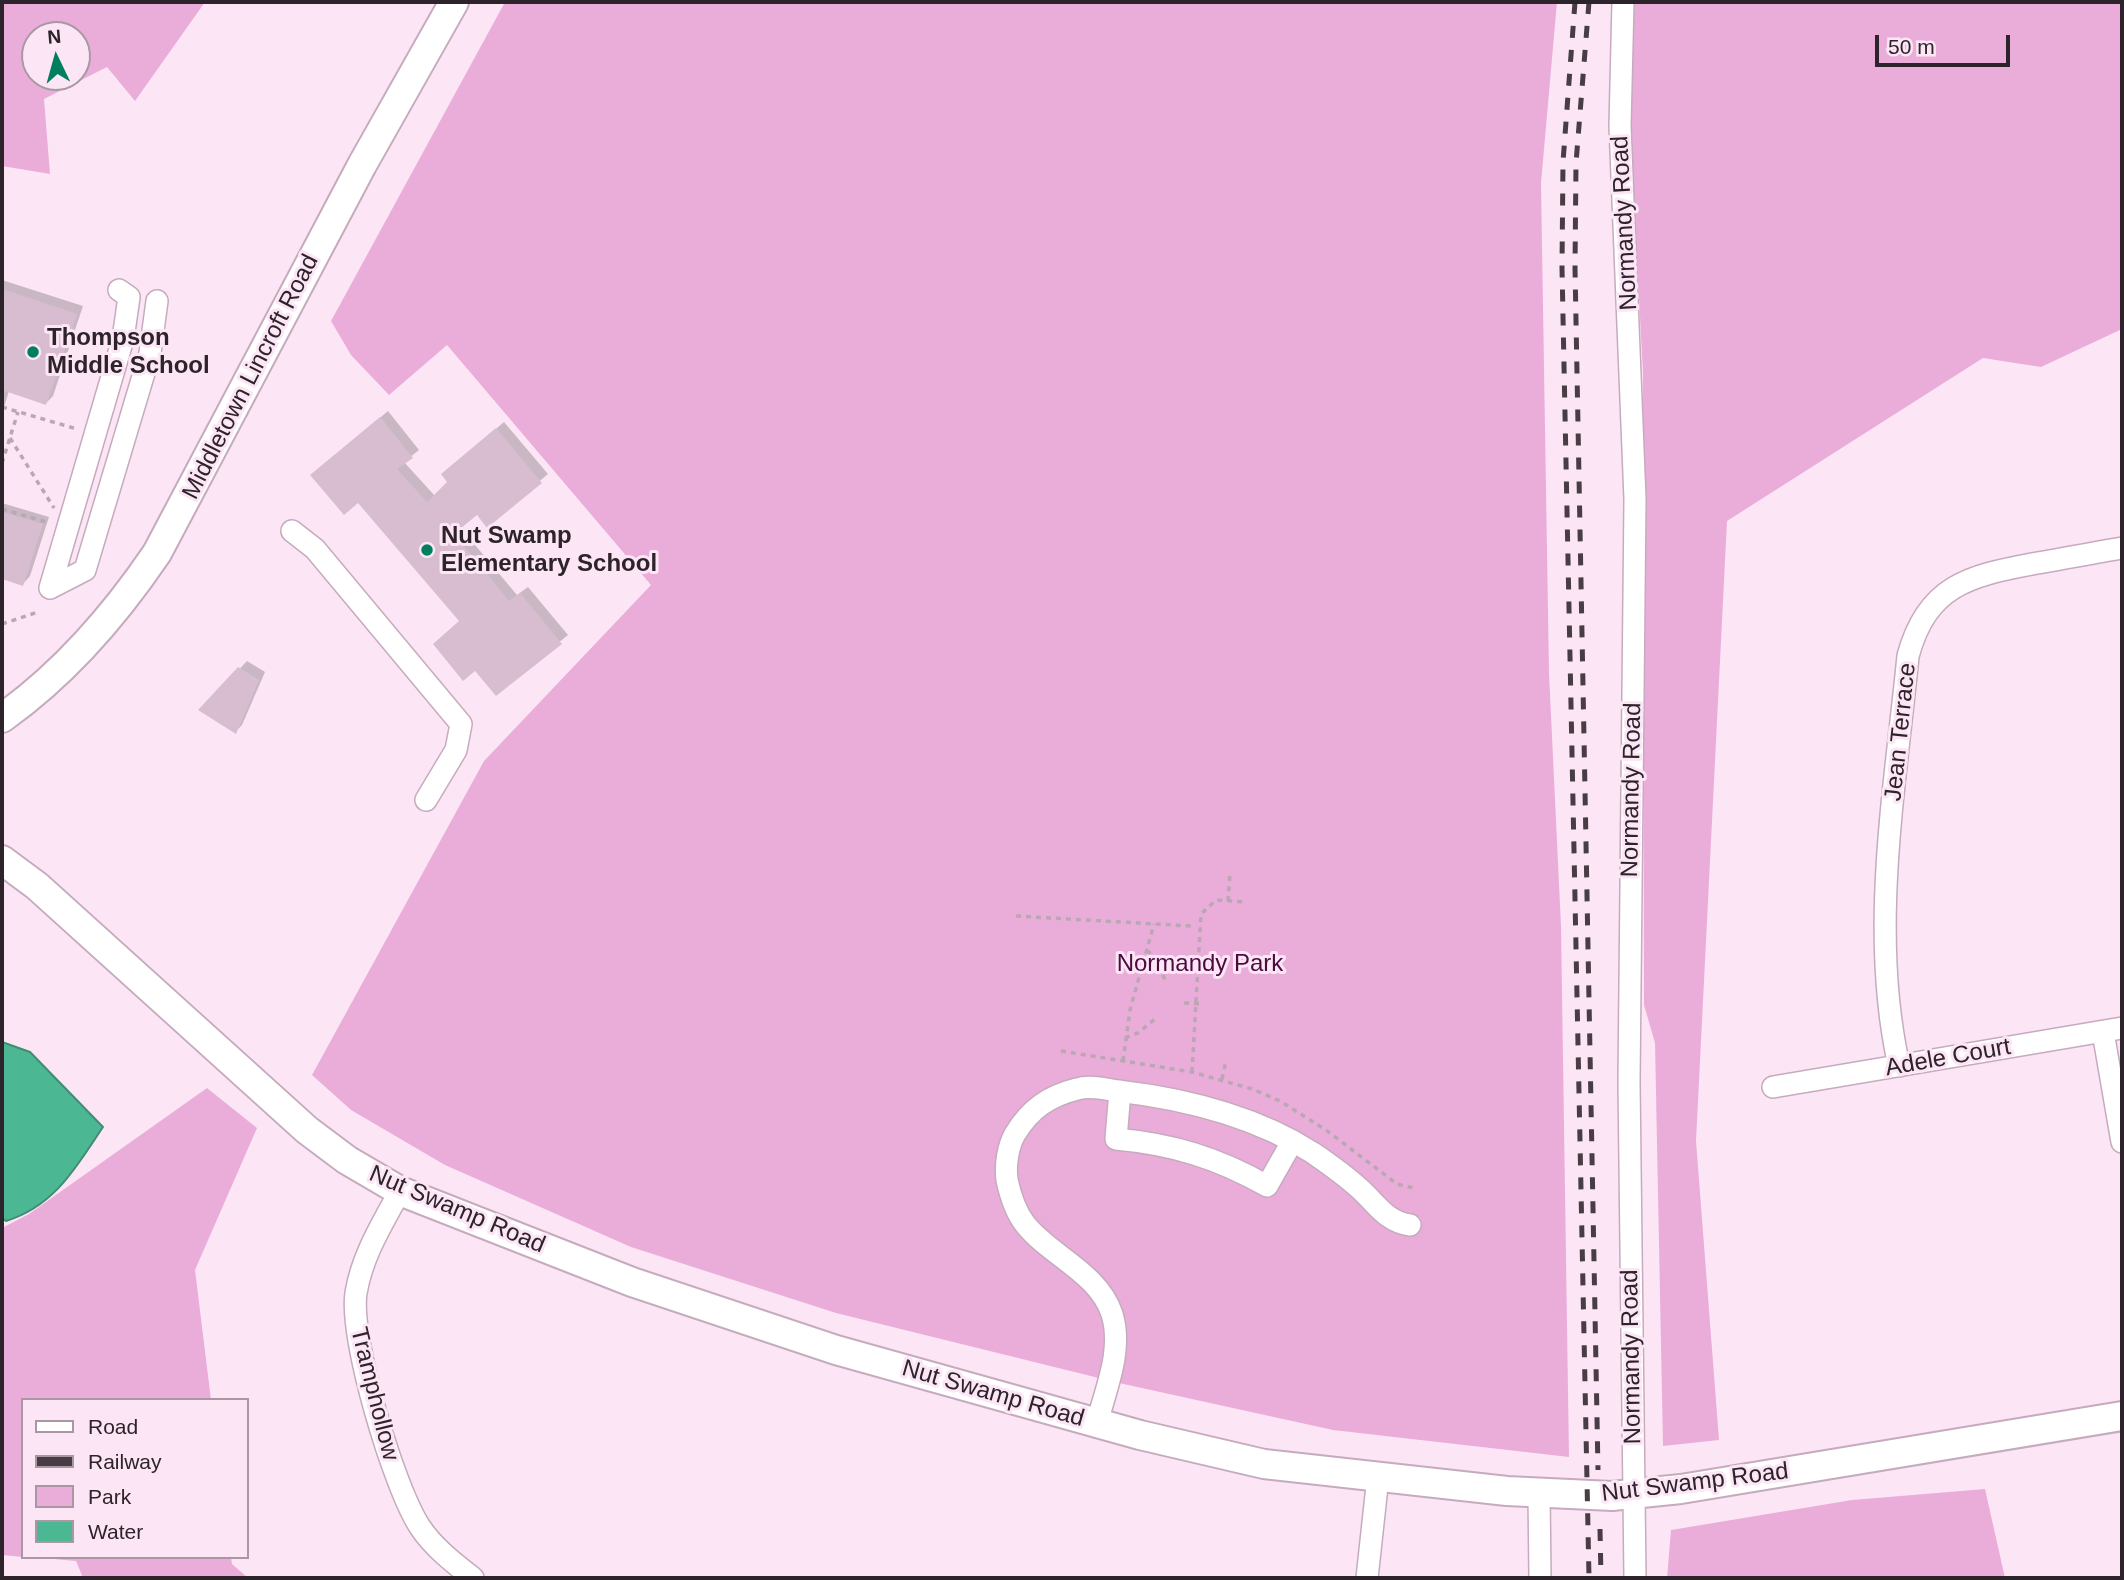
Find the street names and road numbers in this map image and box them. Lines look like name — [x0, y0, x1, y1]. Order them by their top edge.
street label: Normandy Road — [1606, 135, 1644, 311]
street label: Middletown Lincroft Road — [177, 250, 325, 504]
street label: Jean Terrace — [1879, 662, 1923, 802]
street label: Normandy Road — [1616, 702, 1648, 878]
street label: Adele Court — [1883, 1033, 2013, 1083]
street label: Nut Swamp Road — [365, 1160, 549, 1260]
street label: Normandy Road — [1616, 1269, 1648, 1445]
street label: Tramphollow — [344, 1324, 404, 1464]
street label: Nut Swamp Road — [899, 1354, 1087, 1434]
street label: Nut Swamp Road — [1600, 1457, 1790, 1509]

